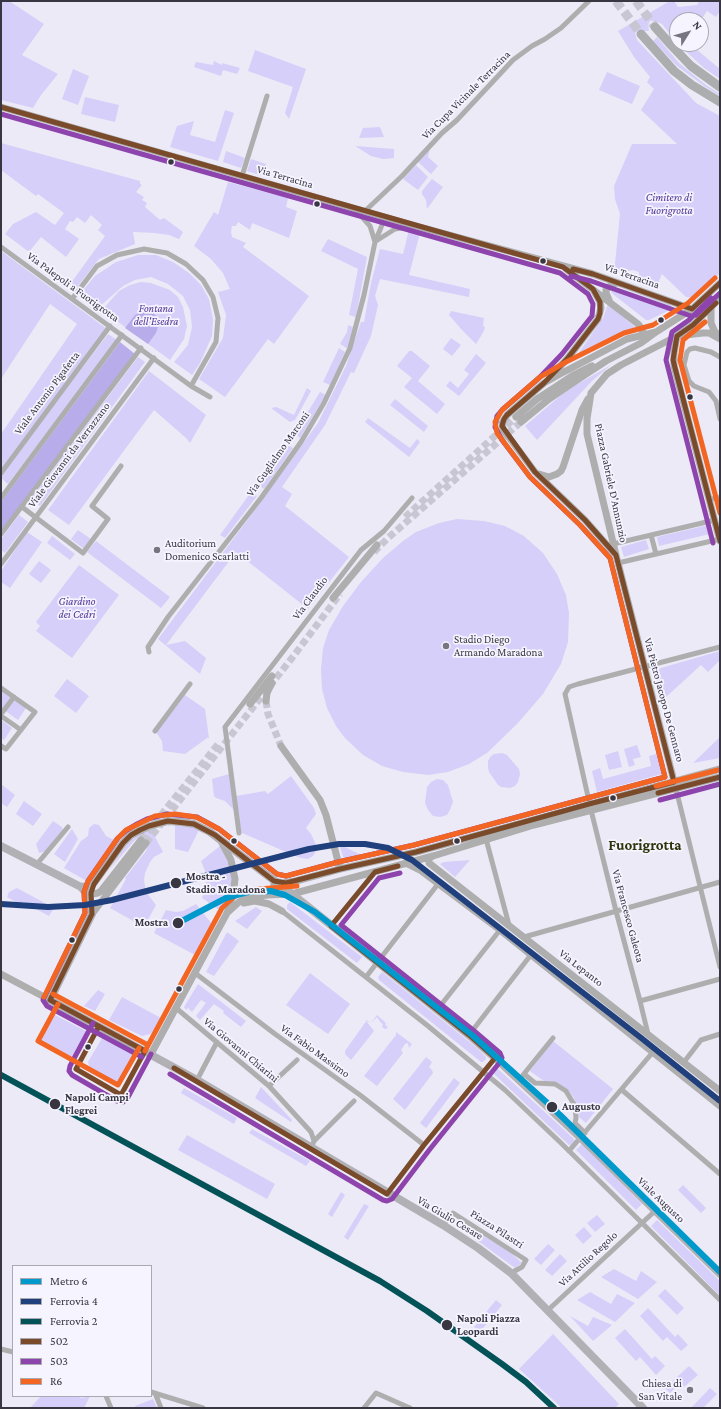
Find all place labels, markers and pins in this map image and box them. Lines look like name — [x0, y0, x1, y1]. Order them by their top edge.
unlabelled marker — [166, 157, 176, 167]
unlabelled marker — [312, 199, 322, 209]
unlabelled marker — [538, 256, 548, 266]
unlabelled marker — [656, 315, 666, 325]
unlabelled marker — [685, 392, 695, 402]
place label: Auditorium Domenico Scarlatti — [165, 537, 249, 563]
marker: Auditorium Domenico Scarlatti — [152, 545, 162, 555]
place label: Stadio Diego Armando Maradona — [454, 633, 543, 659]
marker: Stadio Diego Armando Maradona — [441, 641, 451, 651]
unlabelled marker — [608, 793, 618, 803]
unlabelled marker — [229, 836, 239, 846]
unlabelled marker — [452, 836, 462, 846]
place label: Mostra - Stadio Maradona — [186, 870, 266, 896]
marker: Mostra - Stadio Maradona — [169, 876, 183, 890]
place label: Mostra — [135, 916, 168, 930]
marker: Mostra — [171, 916, 185, 930]
unlabelled marker — [67, 935, 77, 945]
unlabelled marker — [174, 984, 184, 994]
unlabelled marker — [83, 1042, 93, 1052]
place label: Napoli Campi Flegrei — [65, 1091, 129, 1117]
marker: Napoli Campi Flegrei — [48, 1097, 62, 1111]
marker: Augusto — [545, 1100, 559, 1114]
place label: Augusto — [562, 1100, 601, 1114]
place label: Napoli Piazza Leopardi — [457, 1312, 520, 1338]
marker: Napoli Piazza Leopardi — [440, 1318, 454, 1332]
place label: Chiesa di San Vitale — [638, 1377, 682, 1403]
marker: Chiesa di San Vitale — [685, 1385, 695, 1395]

